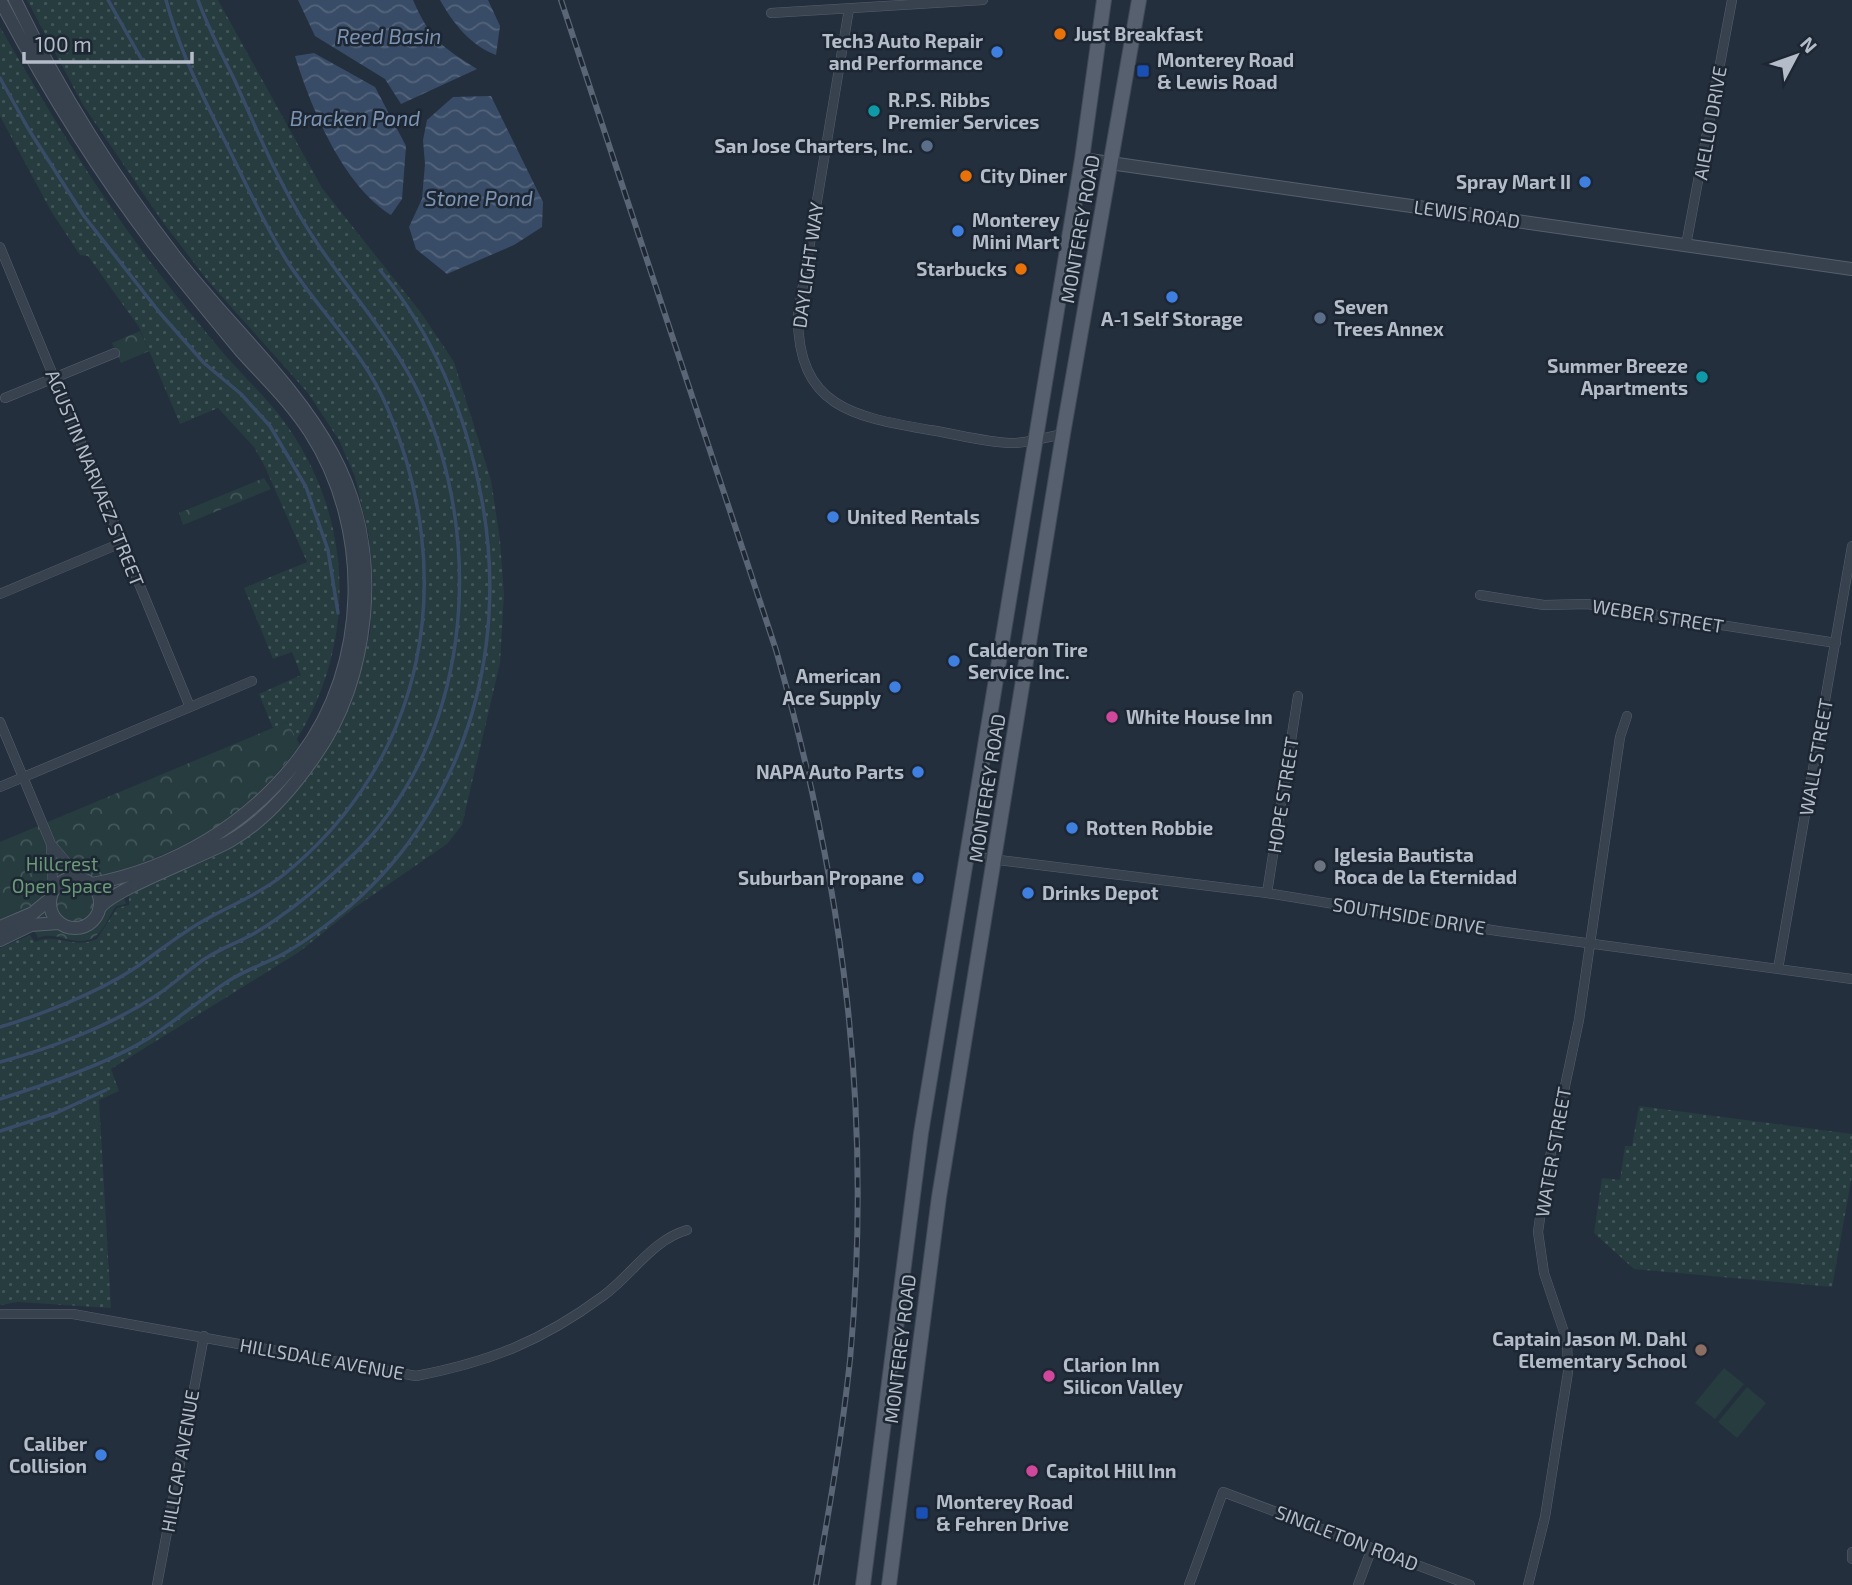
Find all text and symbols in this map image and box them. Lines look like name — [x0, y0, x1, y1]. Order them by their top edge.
scale bar — [24, 21, 192, 65]
north arrow — [1761, 21, 1831, 91]
place label: Just Breakfast — [1074, 22, 1203, 45]
water label: Reed Basin — [336, 23, 442, 48]
marker: Just Breakfast — [1052, 26, 1068, 42]
place label: Tech3 Auto Repair and Performance — [822, 29, 983, 74]
text: 100 m — [35, 31, 92, 56]
text: N — [1796, 32, 1822, 57]
marker: Tech3 Auto Repair and Performance — [989, 44, 1005, 60]
place label: Monterey Road & Lewis Road — [1157, 48, 1294, 93]
marker: Monterey Road & Lewis Road — [1135, 63, 1151, 79]
street label: AIELLO DRIVE — [1688, 64, 1731, 182]
place label: R.P.S. Ribbs Premier Services — [888, 88, 1039, 133]
marker: R.P.S. Ribbs Premier Services — [866, 103, 882, 119]
water label: Bracken Pond — [290, 105, 420, 130]
place label: San Jose Charters, Inc. — [714, 134, 913, 157]
marker: San Jose Charters, Inc. — [919, 138, 935, 154]
street label: MONTEREY ROAD — [1055, 153, 1104, 305]
place label: City Diner — [980, 164, 1067, 188]
marker: City Diner — [958, 168, 974, 184]
place label: Spray Mart II — [1456, 170, 1571, 194]
marker: Spray Mart II — [1577, 174, 1593, 190]
water label: Stone Pond — [425, 185, 533, 210]
street label: LEWIS ROAD — [1412, 195, 1522, 232]
street label: DAYLIGHT WAY — [787, 200, 828, 330]
place label: Monterey Mini Mart — [972, 208, 1060, 253]
marker: Monterey Mini Mart — [950, 223, 966, 239]
place label: Starbucks — [916, 257, 1007, 280]
marker: Starbucks — [1013, 261, 1029, 277]
marker: A-1 Self Storage — [1164, 289, 1180, 305]
place label: Seven Trees Annex — [1334, 295, 1444, 340]
place label: A-1 Self Storage — [1101, 307, 1243, 330]
marker: Seven Trees Annex — [1312, 310, 1328, 326]
place label: Summer Breeze Apartments — [1547, 354, 1688, 399]
street label: AGUSTIN NARVAEZ STREET — [41, 366, 150, 590]
marker: Summer Breeze Apartments — [1694, 369, 1710, 385]
place label: United Rentals — [847, 505, 980, 528]
marker: United Rentals — [825, 509, 841, 525]
street label: WEBER STREET — [1591, 594, 1725, 637]
place label: Calderon Tire Service Inc. — [968, 638, 1088, 683]
marker: Calderon Tire Service Inc. — [946, 653, 962, 669]
place label: American Ace Supply — [783, 664, 881, 710]
marker: American Ace Supply — [887, 679, 903, 695]
street label: WALL STREET — [1794, 697, 1837, 817]
place label: White House Inn — [1126, 705, 1273, 728]
marker: White House Inn — [1104, 709, 1120, 725]
street label: MONTEREY ROAD — [963, 712, 1010, 864]
street label: HOPE STREET — [1262, 735, 1303, 855]
place label: NAPA Auto Parts — [756, 760, 904, 783]
marker: NAPA Auto Parts — [910, 764, 926, 780]
place label: Rotten Robbie — [1086, 816, 1213, 839]
marker: Rotten Robbie — [1064, 820, 1080, 836]
place label: Iglesia Bautista Roca de la Eternidad — [1334, 843, 1517, 888]
park label: Hillcrest Open Space — [12, 852, 112, 897]
marker: Iglesia Bautista Roca de la Eternidad — [1312, 858, 1328, 874]
place label: Suburban Propane — [738, 866, 904, 889]
marker: Suburban Propane — [910, 870, 926, 886]
place label: Drinks Depot — [1042, 881, 1159, 904]
marker: Drinks Depot — [1020, 885, 1036, 901]
street label: SOUTHSIDE DRIVE — [1331, 892, 1487, 939]
street label: WATER STREET — [1530, 1085, 1575, 1219]
street label: MONTEREY ROAD — [879, 1273, 920, 1425]
place label: Captain Jason M. Dahl Elementary School — [1492, 1327, 1688, 1373]
street label: HILLSDALE AVENUE — [238, 1333, 406, 1384]
marker: Captain Jason M. Dahl Elementary School — [1693, 1342, 1709, 1358]
place label: Clarion Inn Silicon Valley — [1063, 1353, 1183, 1399]
marker: Clarion Inn Silicon Valley — [1041, 1368, 1057, 1384]
street label: HILLCAP AVENUE — [156, 1388, 203, 1534]
place label: Caliber Collision — [9, 1432, 87, 1477]
marker: Caliber Collision — [93, 1447, 109, 1463]
place label: Capitol Hill Inn — [1046, 1459, 1176, 1482]
marker: Capitol Hill Inn — [1024, 1463, 1040, 1479]
place label: Monterey Road & Fehren Drive — [936, 1490, 1073, 1535]
street label: SINGLETON ROAD — [1272, 1500, 1422, 1575]
marker: Monterey Road & Fehren Drive — [914, 1505, 930, 1521]

